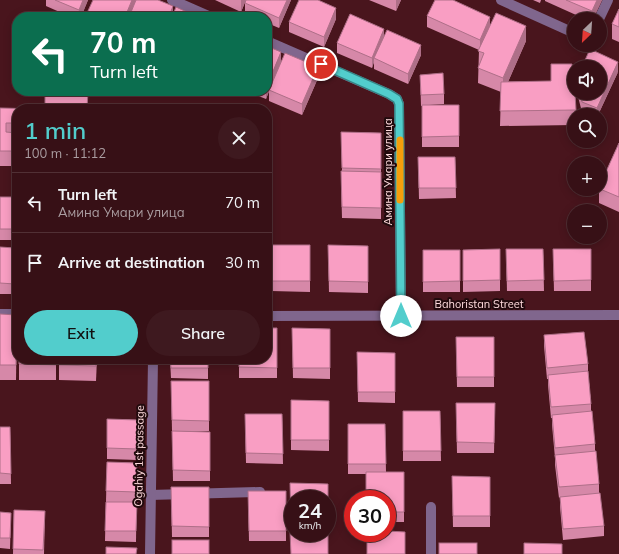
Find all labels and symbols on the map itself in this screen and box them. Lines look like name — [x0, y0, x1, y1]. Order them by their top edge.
north arrow — [567, 12, 607, 52]
pin — [304, 47, 338, 81]
street label: Амина Умари улица — [381, 118, 395, 226]
position arrow — [380, 295, 422, 337]
street label: Bahoristan Street — [434, 297, 524, 311]
street label: Ogahiy 1st passage — [131, 405, 147, 507]
speed limit sign: 30 — [344, 490, 396, 542]

